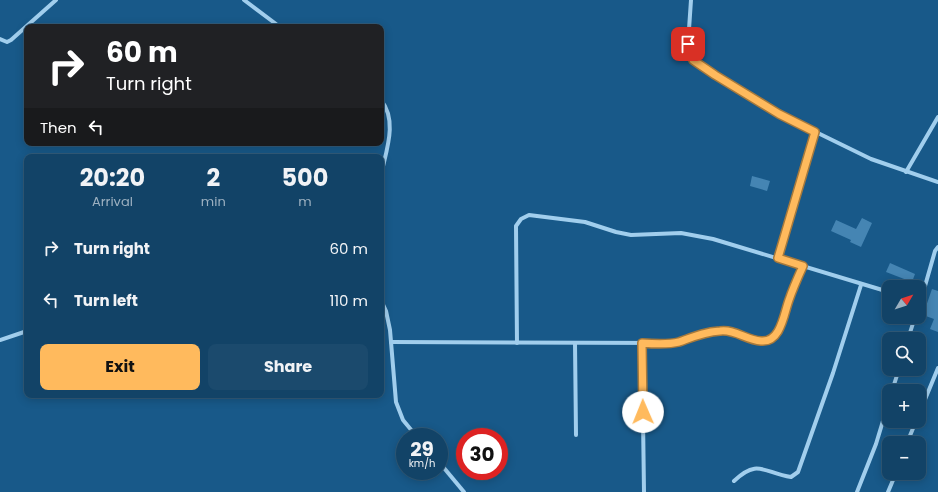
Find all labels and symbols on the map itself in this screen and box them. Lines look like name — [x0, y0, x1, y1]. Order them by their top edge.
pin — [671, 27, 705, 61]
north arrow — [882, 280, 926, 324]
position arrow — [622, 391, 664, 433]
speed limit sign: 30 — [456, 428, 508, 480]

